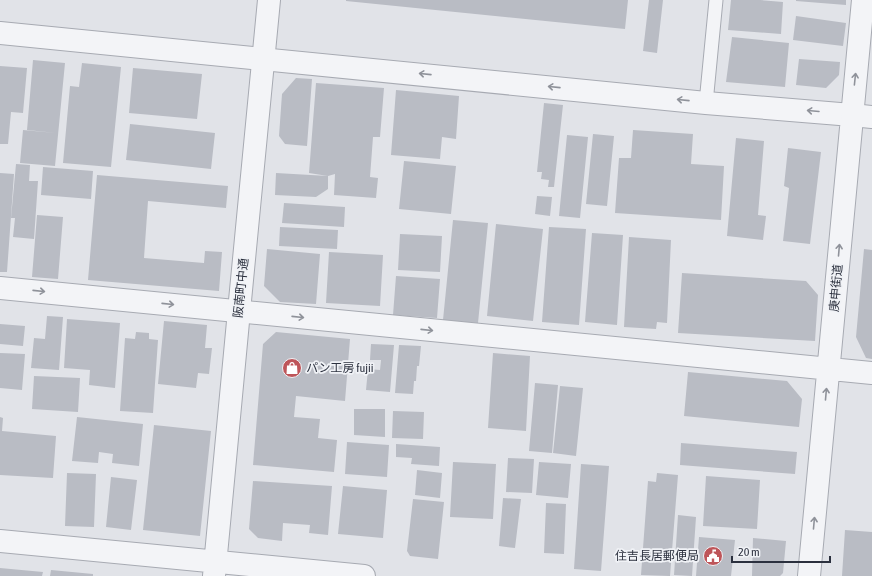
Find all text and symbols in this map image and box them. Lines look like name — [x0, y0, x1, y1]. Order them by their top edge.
one-way arrow — [418, 71, 431, 78]
one-way arrow — [852, 73, 859, 86]
one-way arrow — [548, 84, 561, 91]
one-way arrow — [677, 97, 690, 104]
one-way arrow — [807, 108, 820, 115]
one-way arrow — [835, 244, 843, 257]
street label: 阪南町中通 — [231, 257, 251, 319]
street label: 庚申街道 — [827, 263, 845, 313]
one-way arrow — [32, 288, 45, 295]
one-way arrow — [161, 301, 174, 308]
one-way arrow — [291, 314, 304, 321]
one-way arrow — [420, 326, 433, 333]
shop icon: パン工房 fujii — [281, 357, 303, 379]
place label: パン工房 fujii — [306, 361, 374, 375]
one-way arrow — [822, 388, 830, 401]
one-way arrow — [810, 517, 817, 530]
scale bar — [732, 538, 830, 564]
public building icon: 住吉長居郵便局 — [702, 545, 724, 567]
text: 20 m — [738, 545, 760, 559]
place label: 住吉長居郵便局 — [615, 549, 699, 563]

